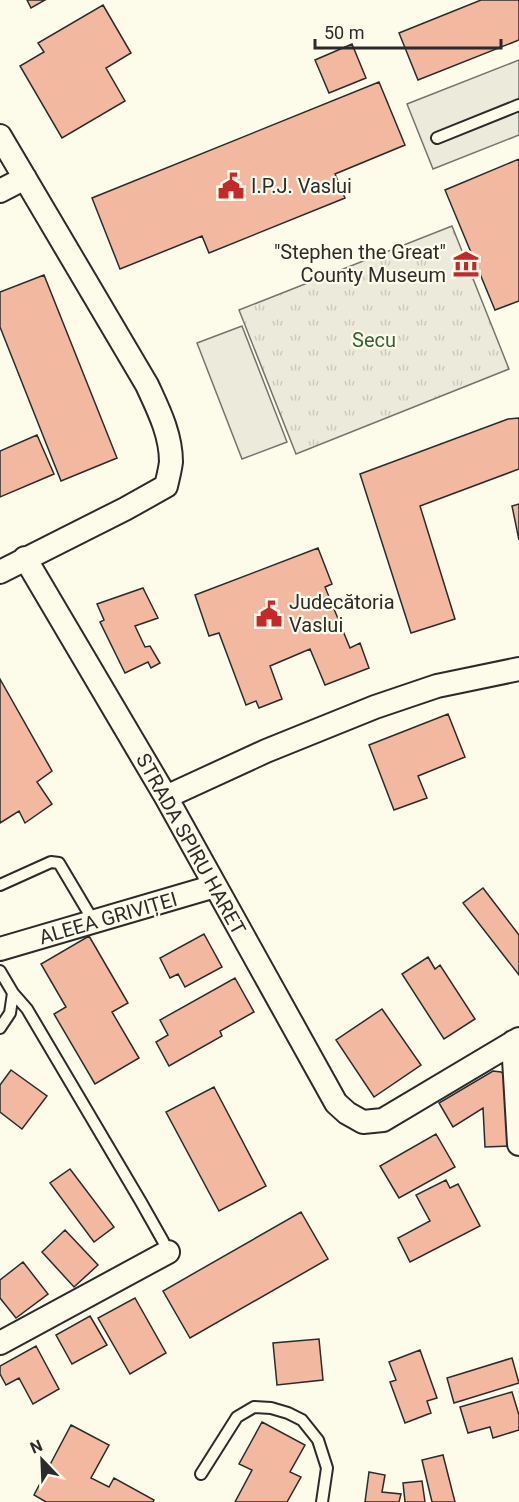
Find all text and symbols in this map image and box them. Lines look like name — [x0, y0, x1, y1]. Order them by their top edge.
scale bar — [315, 12, 501, 50]
text: 50 m — [324, 22, 364, 43]
public building icon: I.P.J. Vaslui — [216, 171, 246, 201]
place label: I.P.J. Vaslui — [251, 174, 352, 198]
place label: "Stephen the Great" County Museum — [274, 240, 446, 287]
museum icon: "Stephen the Great" County Museum — [451, 249, 481, 279]
park label: Secu — [352, 328, 396, 352]
place label: Judecătoria Vaslui — [289, 590, 395, 637]
public building icon: Judecătoria Vaslui — [254, 599, 284, 629]
street label: STRADA SPIRU HARET — [131, 749, 251, 939]
street label: ALEEA GRIVIȚEI — [36, 887, 180, 950]
north arrow — [12, 1430, 72, 1490]
text: N — [27, 1436, 45, 1458]

